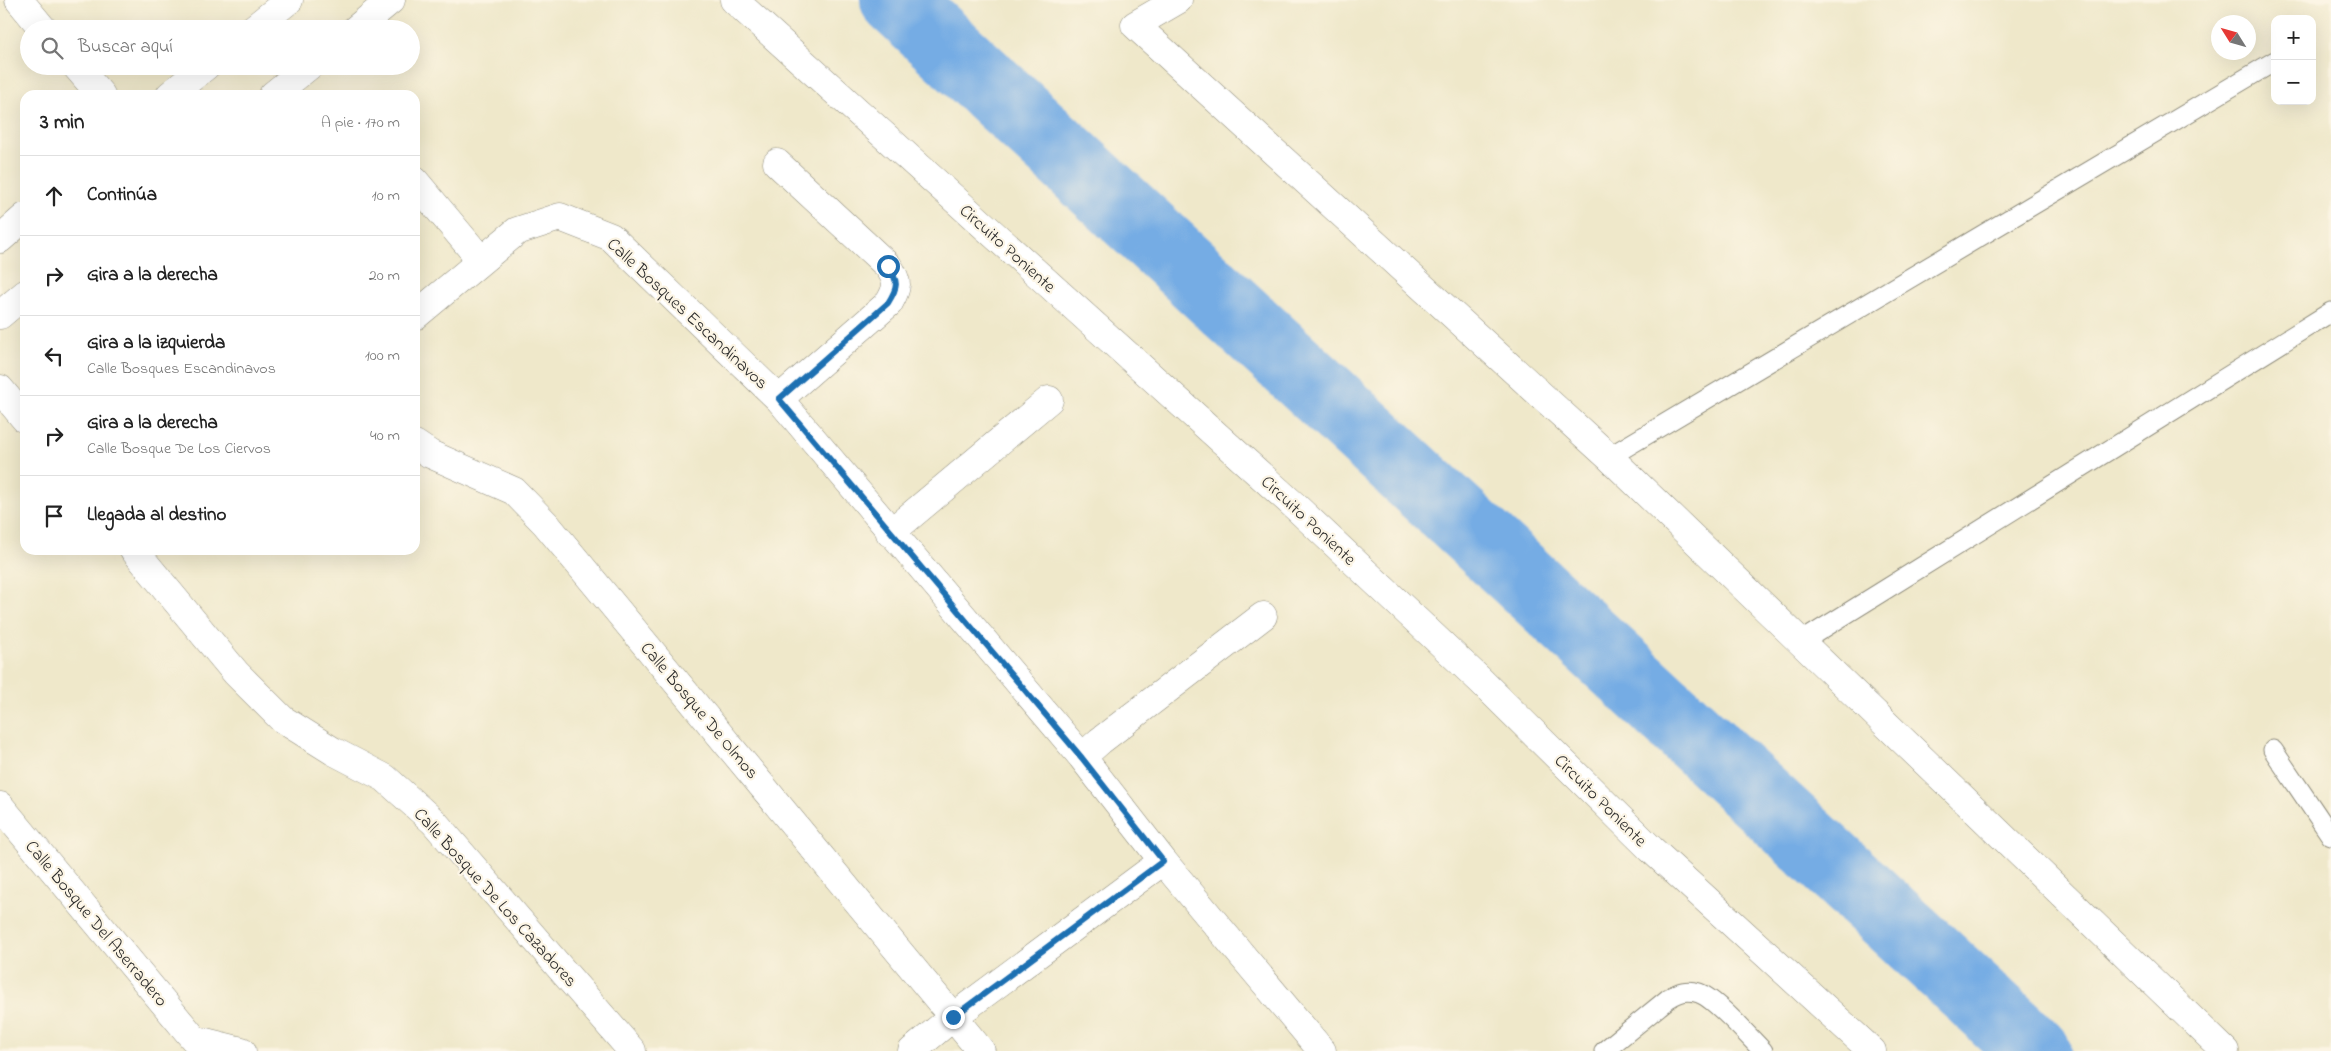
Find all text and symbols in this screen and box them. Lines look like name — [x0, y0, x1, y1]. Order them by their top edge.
north arrow — [2211, 15, 2256, 60]
map controls — [2271, 15, 2316, 105]
button: + — [2271, 15, 2316, 60]
search box — [20, 20, 420, 75]
icon: search — [38, 34, 66, 62]
text: Buscar aquí — [78, 34, 173, 61]
button: − — [2271, 60, 2316, 105]
text: 3 min — [40, 108, 84, 138]
text: A pie · 170 m — [321, 111, 400, 135]
icon: ahead — [40, 182, 68, 210]
text: Continúa — [87, 182, 157, 209]
text: 10 m — [372, 184, 400, 208]
street label: Circuito Poniente — [953, 199, 1061, 301]
street label: Calle Bosques Escandinavos — [600, 233, 773, 396]
route start — [877, 255, 900, 278]
icon: right — [40, 262, 68, 290]
text: Gira a la derecha — [87, 262, 218, 289]
text: 20 m — [369, 264, 400, 288]
text: Gira a la izquierda — [87, 330, 225, 357]
icon: left — [40, 342, 68, 370]
text: 100 m — [365, 344, 400, 368]
text: Calle Bosques Escandinavos — [87, 357, 276, 381]
text: Gira a la derecha — [87, 410, 218, 437]
icon: right — [40, 422, 68, 450]
text: 40 m — [370, 424, 400, 448]
text: Calle Bosque De Los Ciervos — [87, 437, 271, 461]
street label: Circuito Poniente — [1254, 470, 1362, 573]
icon: arrive — [40, 502, 68, 530]
text: Llegada al destino — [87, 502, 226, 529]
street label: Calle Bosque De Olmos — [633, 637, 764, 786]
street label: Circuito Poniente — [1547, 749, 1653, 854]
street label: Calle Bosque De Los Cazadores — [407, 803, 582, 994]
street label: Calle Bosque Del Aserradero — [18, 835, 173, 1013]
route end — [942, 1006, 965, 1029]

